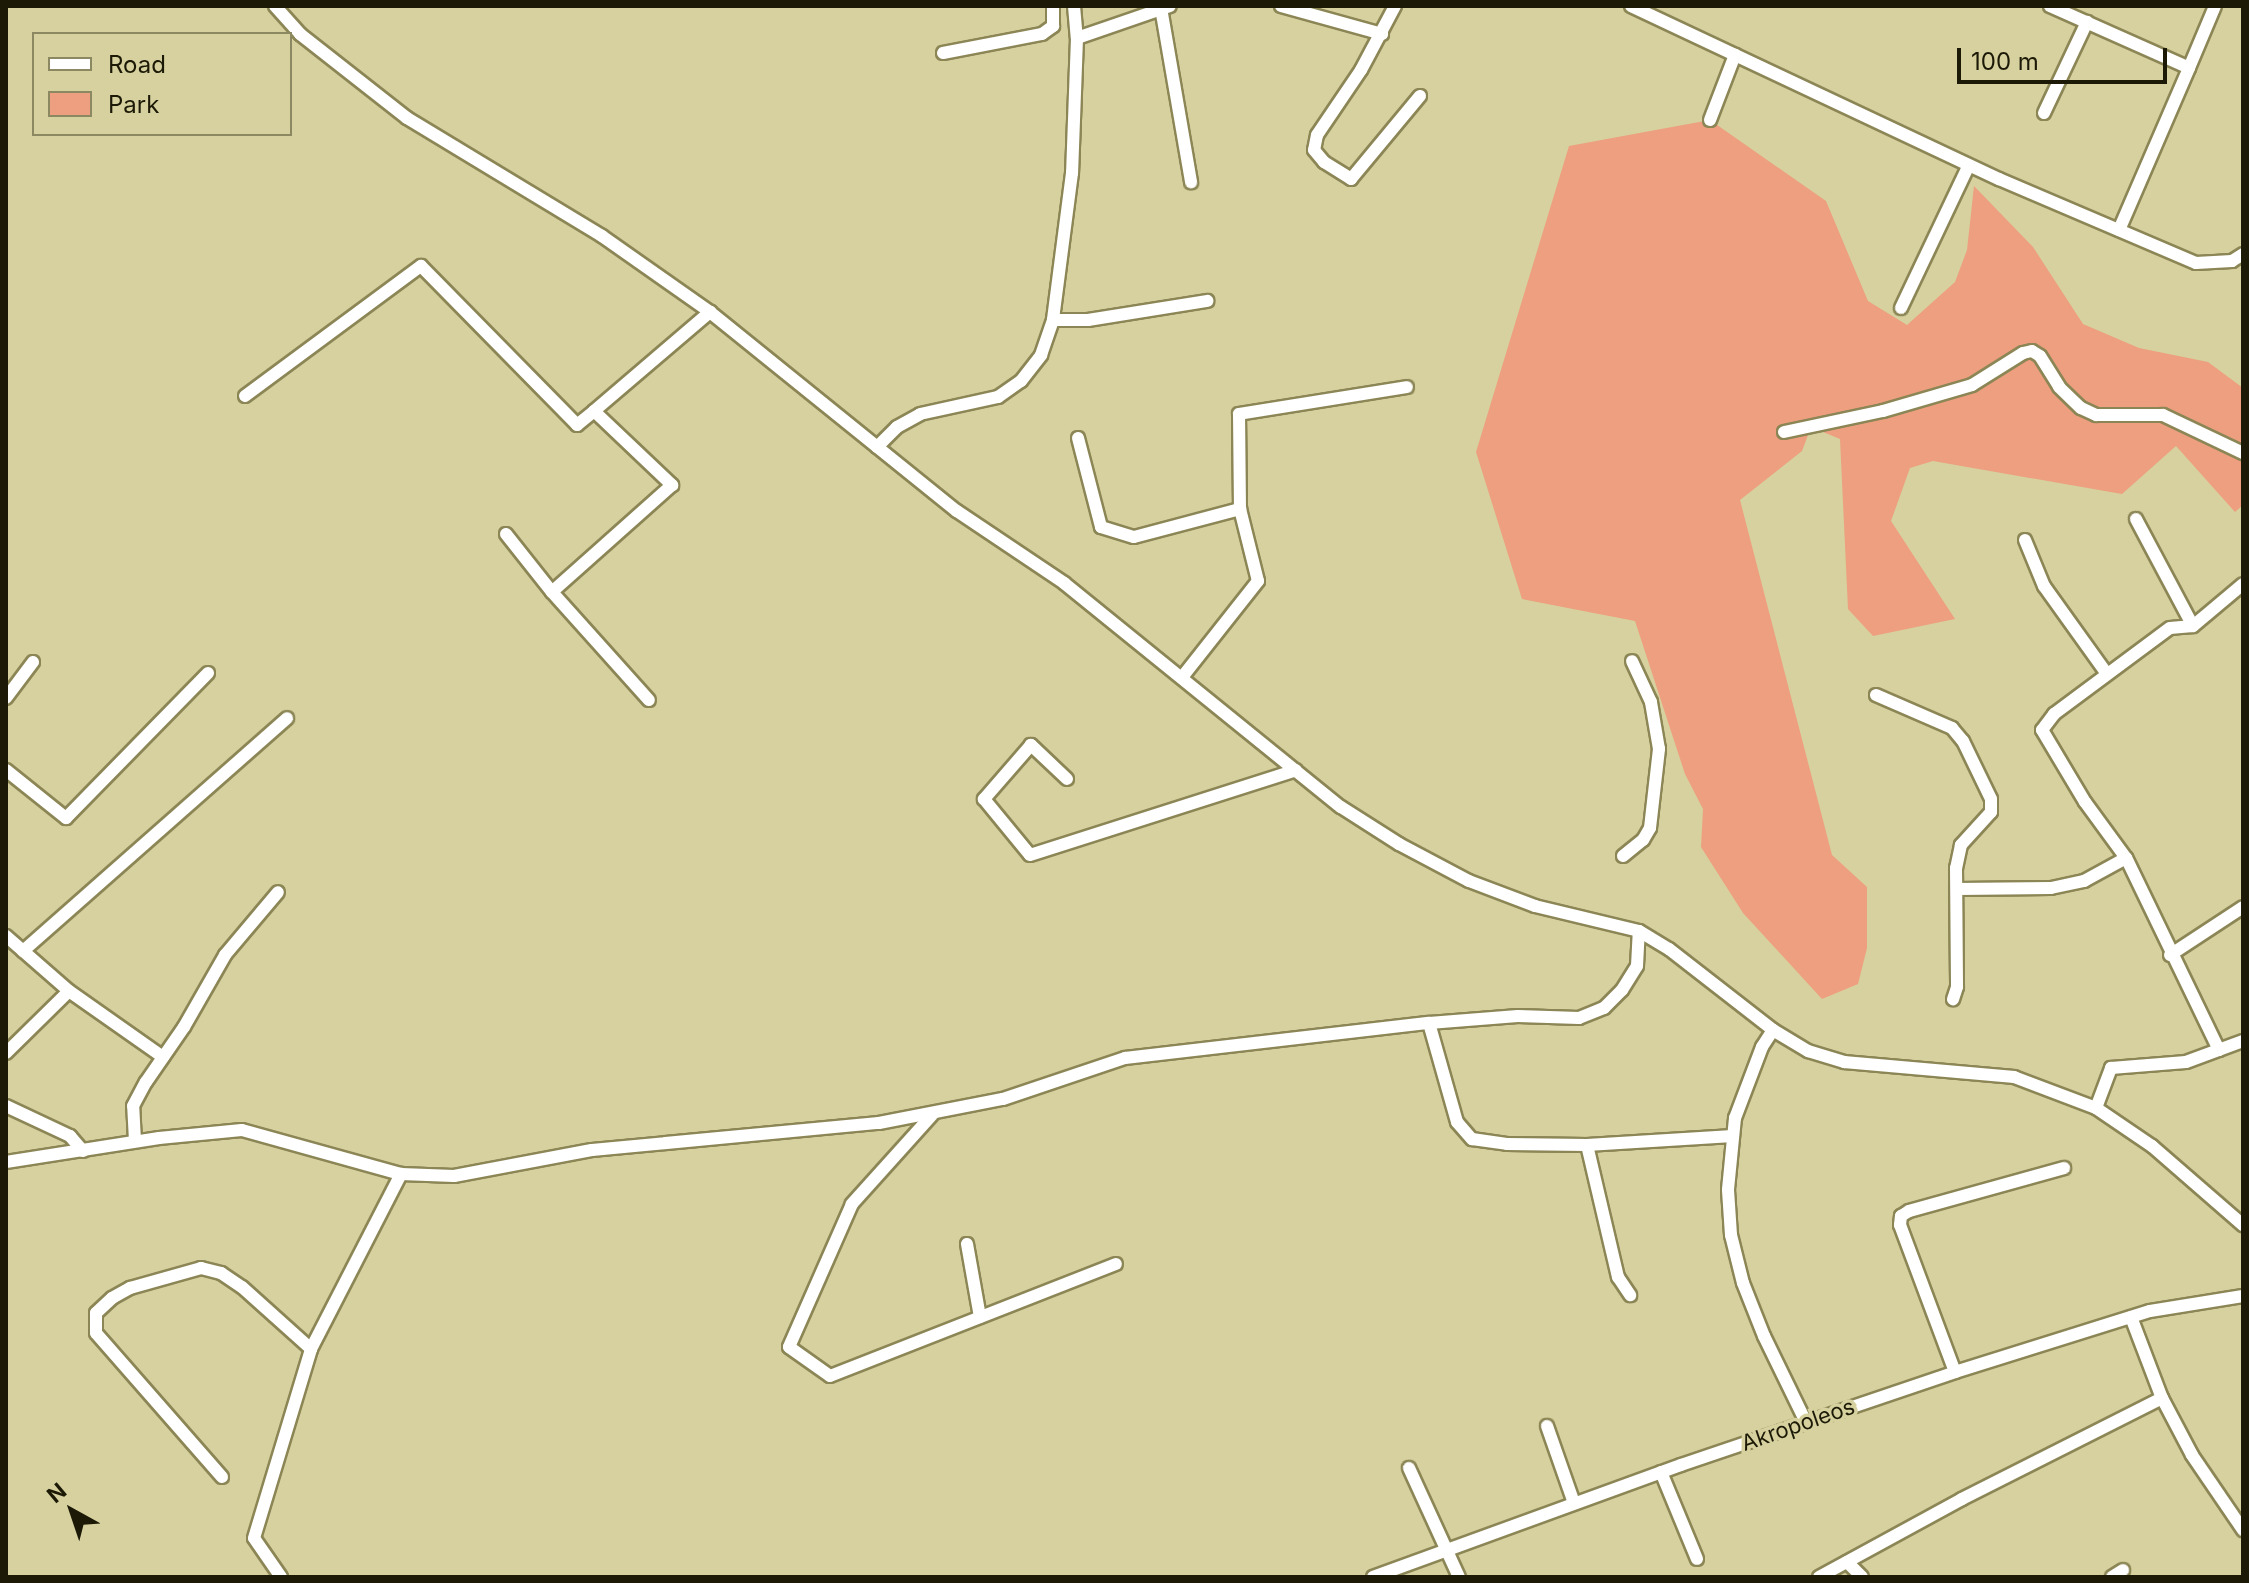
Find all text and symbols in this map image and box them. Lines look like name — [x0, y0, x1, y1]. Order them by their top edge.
legend — [32, 32, 292, 136]
scale bar — [1961, 32, 2171, 82]
text: 100 m — [1971, 47, 2039, 76]
text: Road — [108, 50, 166, 79]
text: Park — [108, 90, 159, 119]
street label: Akropoleos — [1738, 1393, 1858, 1457]
north arrow — [32, 1471, 112, 1551]
text: N — [42, 1477, 71, 1508]

